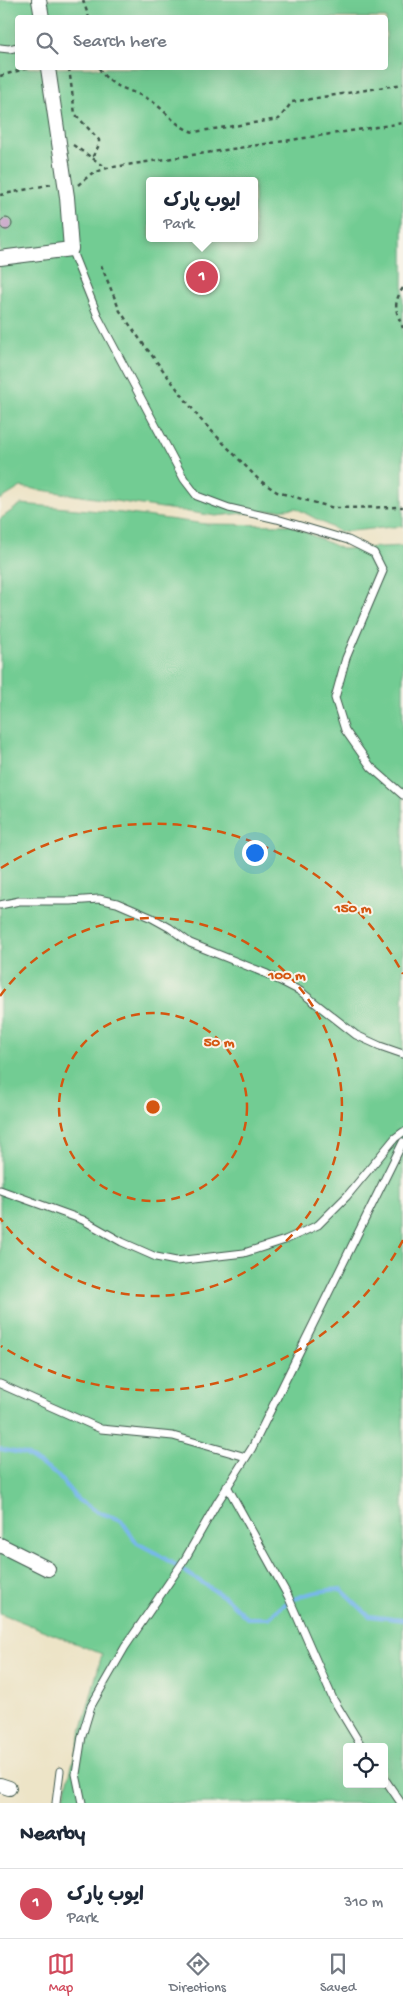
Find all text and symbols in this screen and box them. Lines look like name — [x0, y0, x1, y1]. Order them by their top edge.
search box — [15, 15, 388, 70]
icon: search — [33, 29, 61, 57]
text: Search here — [73, 31, 167, 54]
popup — [146, 177, 258, 242]
text: ایوب پارک — [164, 191, 240, 214]
text: Park — [164, 216, 194, 235]
pin: 1 — [186, 258, 218, 296]
your location — [242, 840, 268, 866]
text: 150 m — [334, 900, 372, 918]
text: 100 m — [267, 967, 306, 985]
text: 50 m — [204, 1034, 235, 1052]
centre of rings — [144, 1098, 162, 1116]
map controls — [343, 1743, 388, 1788]
button: locate — [343, 1743, 388, 1788]
text: Nearby — [20, 1823, 85, 1848]
text: ایوب پارک — [67, 1885, 144, 1908]
text: 1 — [33, 1894, 39, 1913]
text: 310 m — [344, 1894, 383, 1913]
text: Park — [67, 1910, 98, 1929]
tab: Map — [47, 1950, 75, 1997]
tab: Directions — [169, 1950, 226, 1997]
tab: Saved — [320, 1950, 356, 1997]

